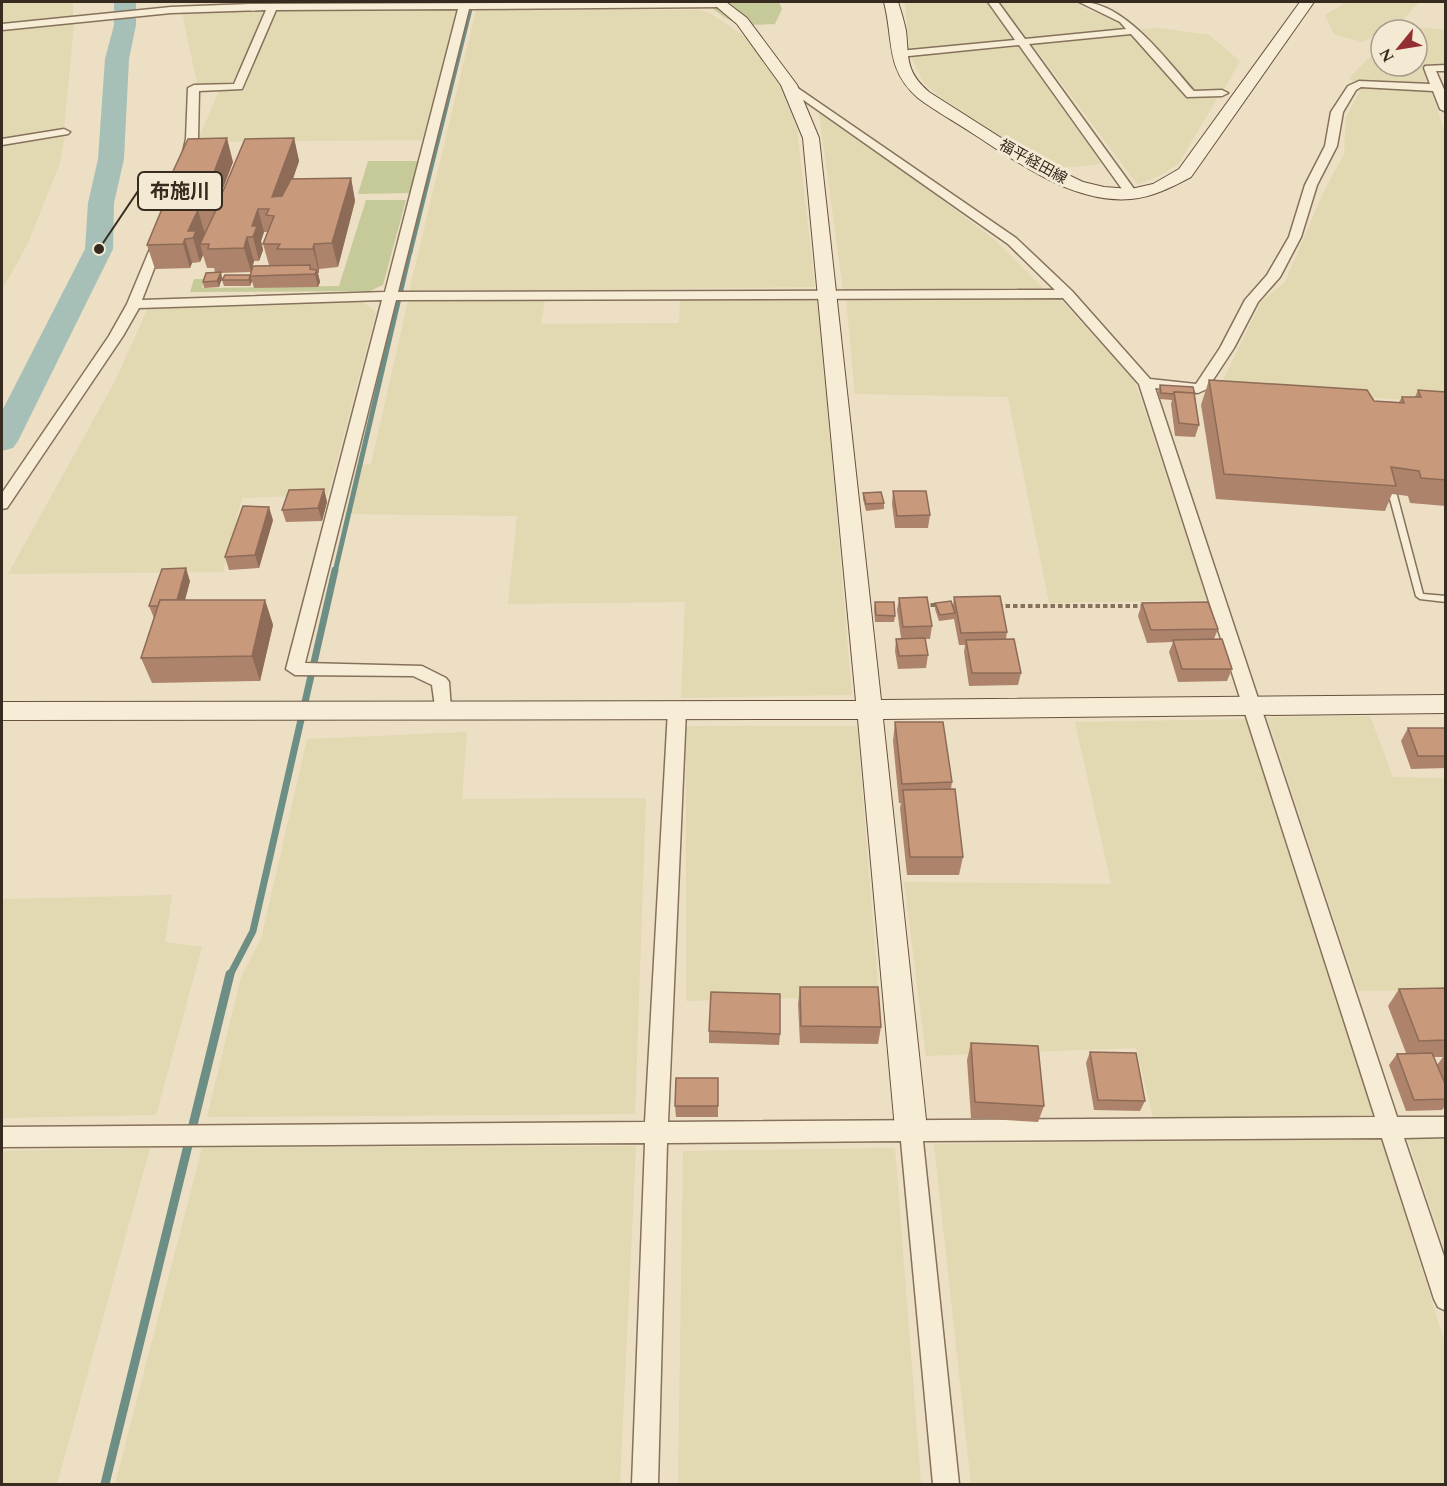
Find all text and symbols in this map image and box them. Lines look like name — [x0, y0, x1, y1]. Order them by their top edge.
north arrow — [1369, 18, 1429, 78]
text: N — [1373, 43, 1401, 67]
street label: 福平経田線 — [995, 134, 1071, 190]
callout: 布施川 — [138, 172, 222, 210]
text: 布施川 — [150, 177, 210, 207]

